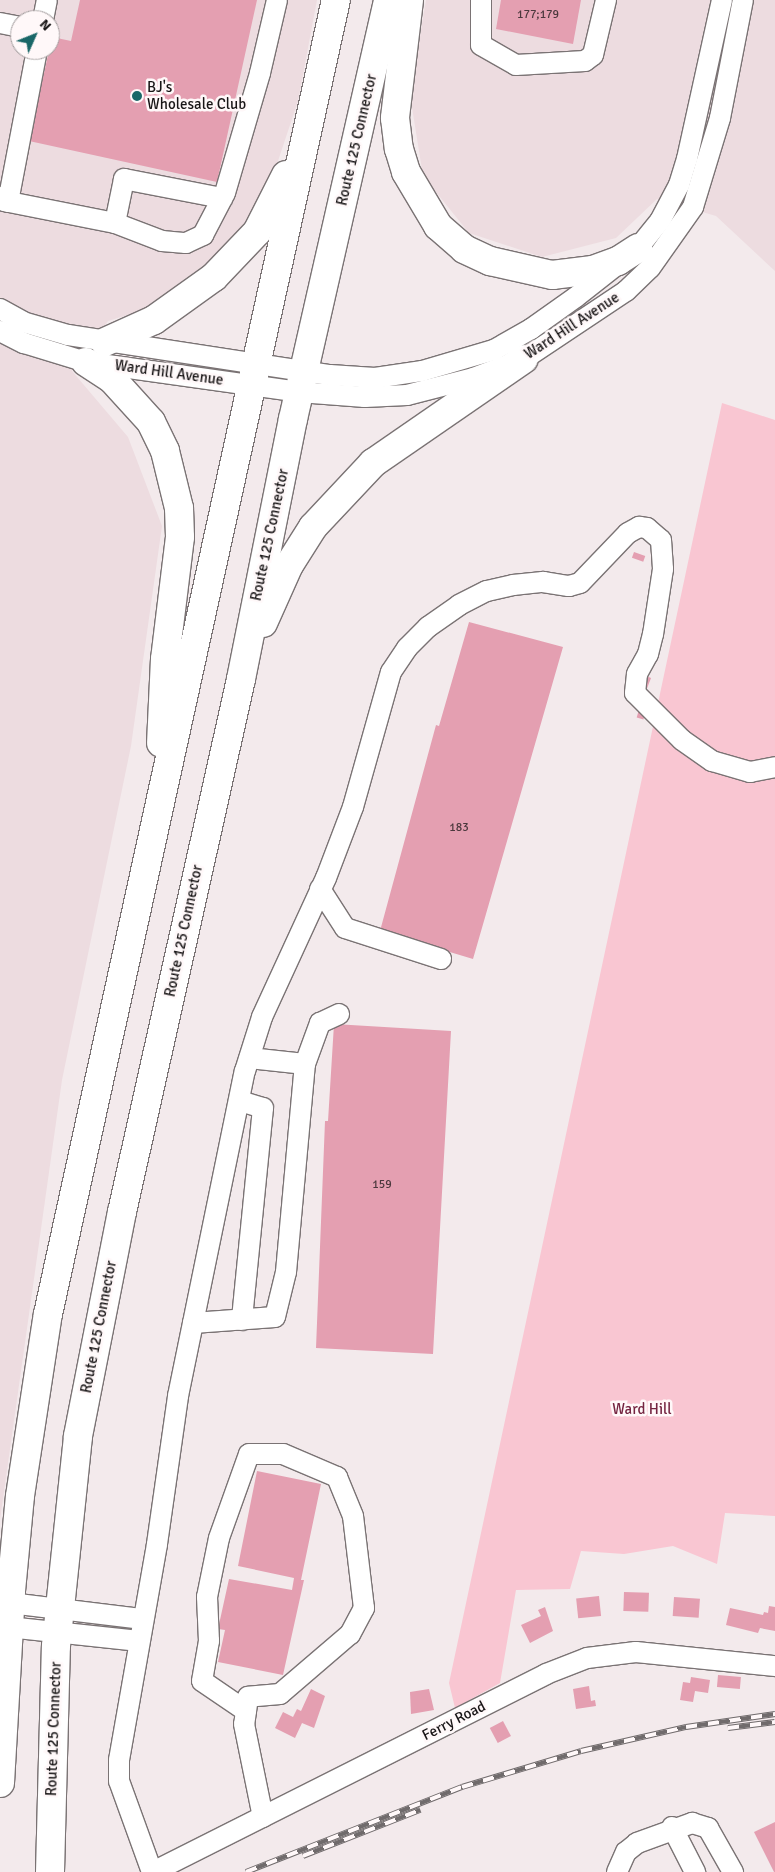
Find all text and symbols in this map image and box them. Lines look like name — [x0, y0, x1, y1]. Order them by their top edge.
house number: 177;179 — [517, 8, 559, 22]
north arrow — [10, 10, 60, 60]
text: N — [36, 16, 55, 34]
street label: Route 125 Connector — [333, 72, 381, 208]
place label: BJ's Wholesale Club — [147, 78, 246, 113]
marker: BJ's Wholesale Club — [131, 90, 143, 102]
street label: Ward Hill Avenue — [521, 289, 623, 363]
street label: Ward Hill Avenue — [114, 356, 224, 390]
street label: Route 125 Connector — [247, 467, 293, 603]
house number: 183 — [449, 821, 469, 835]
street label: Route 125 Connector — [161, 863, 207, 999]
house number: 159 — [372, 1178, 392, 1192]
street label: Route 125 Connector — [77, 1259, 121, 1395]
park label: Ward Hill — [612, 1401, 672, 1419]
street label: Route 125 Connector — [43, 1661, 65, 1797]
street label: Ferry Road — [419, 1697, 489, 1745]

